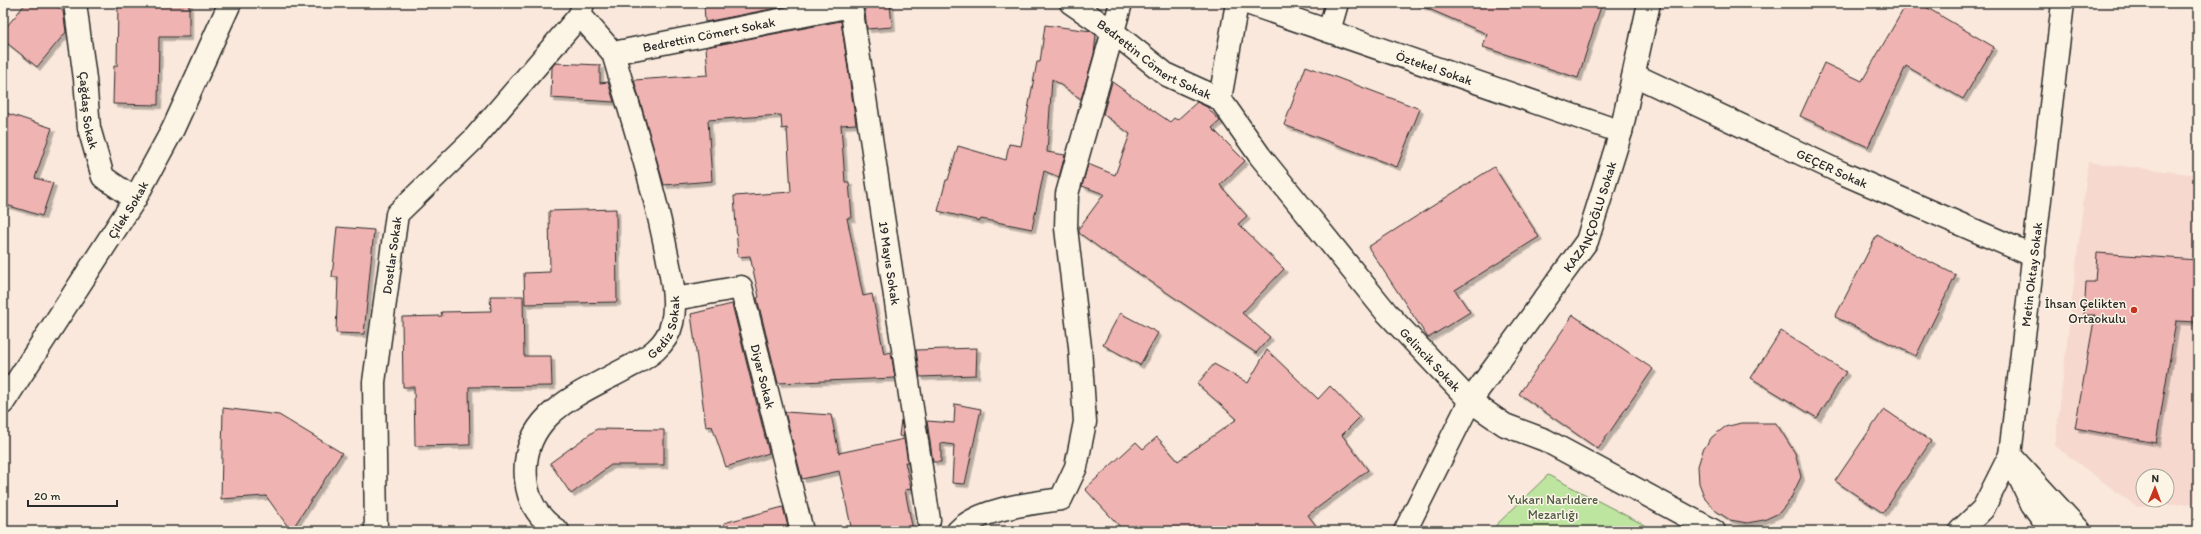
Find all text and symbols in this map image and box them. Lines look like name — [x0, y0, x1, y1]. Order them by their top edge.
street label: Bedrettin Cömert Sokak — [641, 14, 777, 54]
street label: Bedrettin Cömert Sokak — [1095, 16, 1214, 102]
street label: Öztekel Sokak — [1394, 47, 1475, 88]
street label: Çağdaş Sokak — [77, 70, 102, 151]
street label: GEÇER Sokak — [1794, 145, 1870, 191]
street label: KAZANÇOĞLU Sokak — [1560, 159, 1619, 275]
street label: Çilek Sokak — [104, 178, 151, 241]
street label: Dostlar Sokak — [379, 215, 404, 295]
street label: 19 Mayıs Sokak — [876, 220, 904, 306]
street label: Metin Oktay Sokak — [2018, 221, 2045, 328]
street label: Gediz Sokak — [644, 295, 682, 362]
place label: İhsan Çelikten Ortaokulu — [2045, 296, 2127, 326]
marker: İhsan Çelikten Ortaokulu — [2129, 305, 2139, 315]
street label: Gelincik Sokak — [1397, 324, 1464, 394]
street label: Diyar Sokak — [748, 342, 779, 410]
north arrow — [2135, 468, 2175, 508]
text: N — [2151, 472, 2159, 485]
scale bar — [28, 482, 117, 508]
text: 20 m — [34, 489, 61, 503]
park label: Yukarı Narlıdere Mezarlığı — [1508, 492, 1598, 522]

